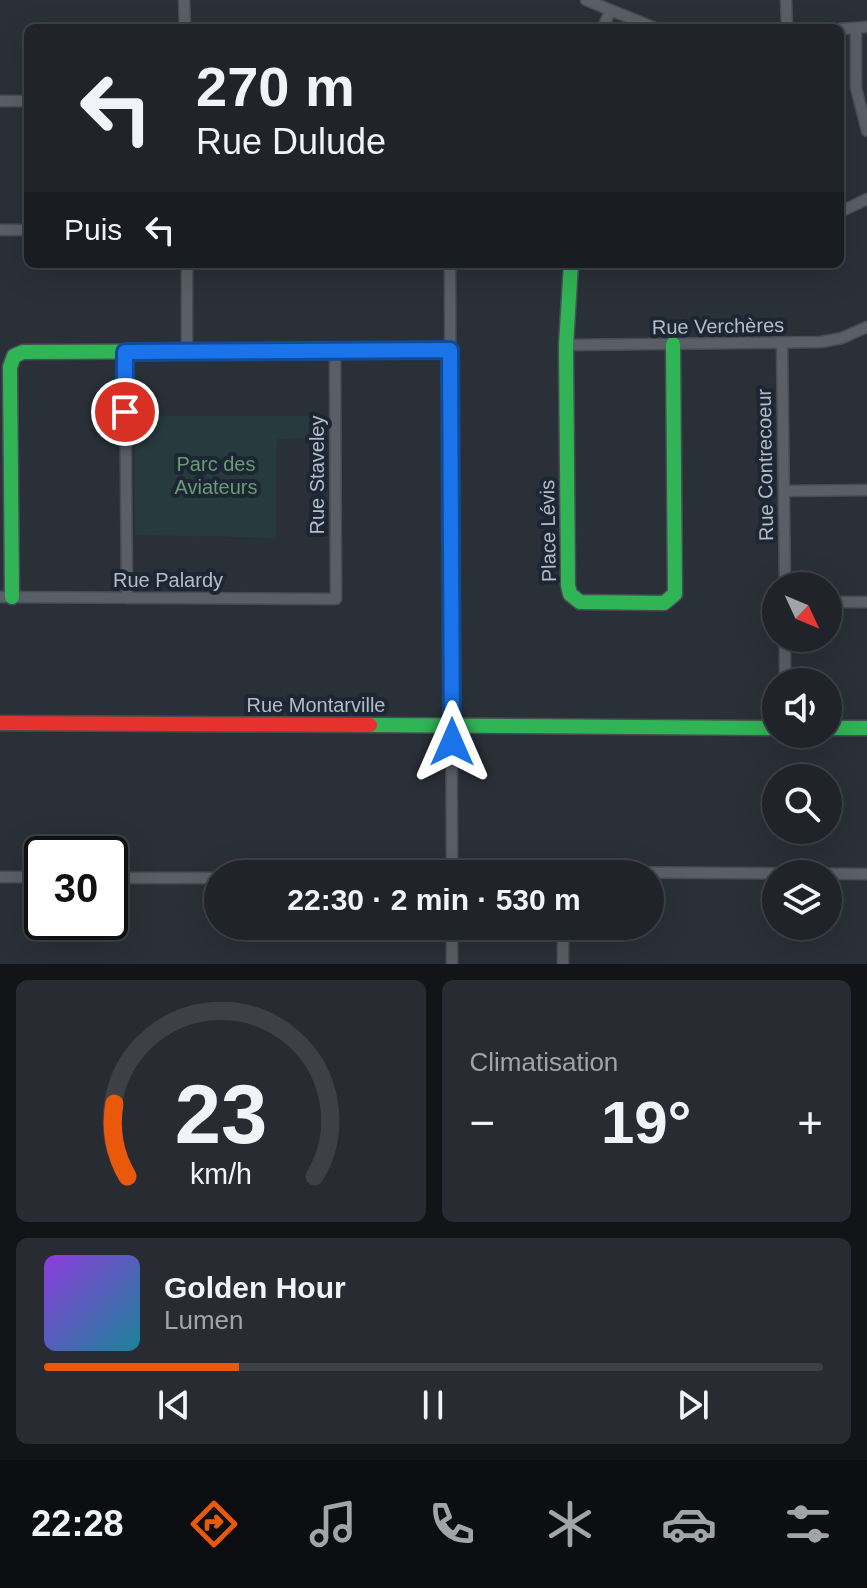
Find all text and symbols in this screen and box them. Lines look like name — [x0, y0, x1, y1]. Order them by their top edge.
text: 270 m — [196, 55, 355, 118]
icon: left — [64, 56, 168, 160]
text: Rue Dulude — [196, 121, 386, 162]
icon: left — [138, 208, 182, 252]
text: Puis — [64, 213, 122, 246]
street label: Rue Verchères — [652, 314, 784, 338]
pin — [91, 378, 159, 446]
street label: Rue Contrecoeur — [753, 388, 777, 541]
icon: arrive — [103, 390, 147, 434]
street label: Rue Staveley — [306, 416, 328, 534]
park label: Parc des Aviateurs — [174, 453, 258, 498]
street label: Place Lévis — [536, 480, 560, 582]
street label: Rue Palardy — [113, 569, 223, 591]
north arrow — [762, 572, 842, 652]
map controls — [762, 572, 842, 940]
button: sound — [762, 668, 842, 748]
street label: Rue Montarville — [247, 694, 385, 716]
position arrow — [410, 700, 494, 784]
button: search — [762, 764, 842, 844]
speed limit sign: 30 — [24, 836, 128, 940]
button: layers — [762, 860, 842, 940]
text: 22:30 · 2 min · 530 m — [287, 883, 581, 916]
text: Climatisation — [470, 1047, 618, 1077]
text: 23 — [174, 1068, 267, 1161]
text: 19° — [601, 1089, 692, 1156]
text: − — [470, 1098, 495, 1147]
text: + — [797, 1098, 823, 1147]
text: km/h — [190, 1158, 252, 1190]
text: Golden Hour — [164, 1271, 346, 1304]
text: Lumen — [164, 1305, 244, 1335]
icon: previous — [152, 1383, 196, 1427]
icon: pause — [411, 1383, 455, 1427]
icon: next — [671, 1383, 715, 1427]
icon: directions — [186, 1496, 242, 1552]
icon: music — [305, 1496, 361, 1552]
icon: phone — [424, 1496, 480, 1552]
icon: climate — [542, 1496, 598, 1552]
icon: car — [661, 1496, 717, 1552]
icon: filters — [780, 1496, 836, 1552]
text: 22:28 — [31, 1503, 123, 1544]

